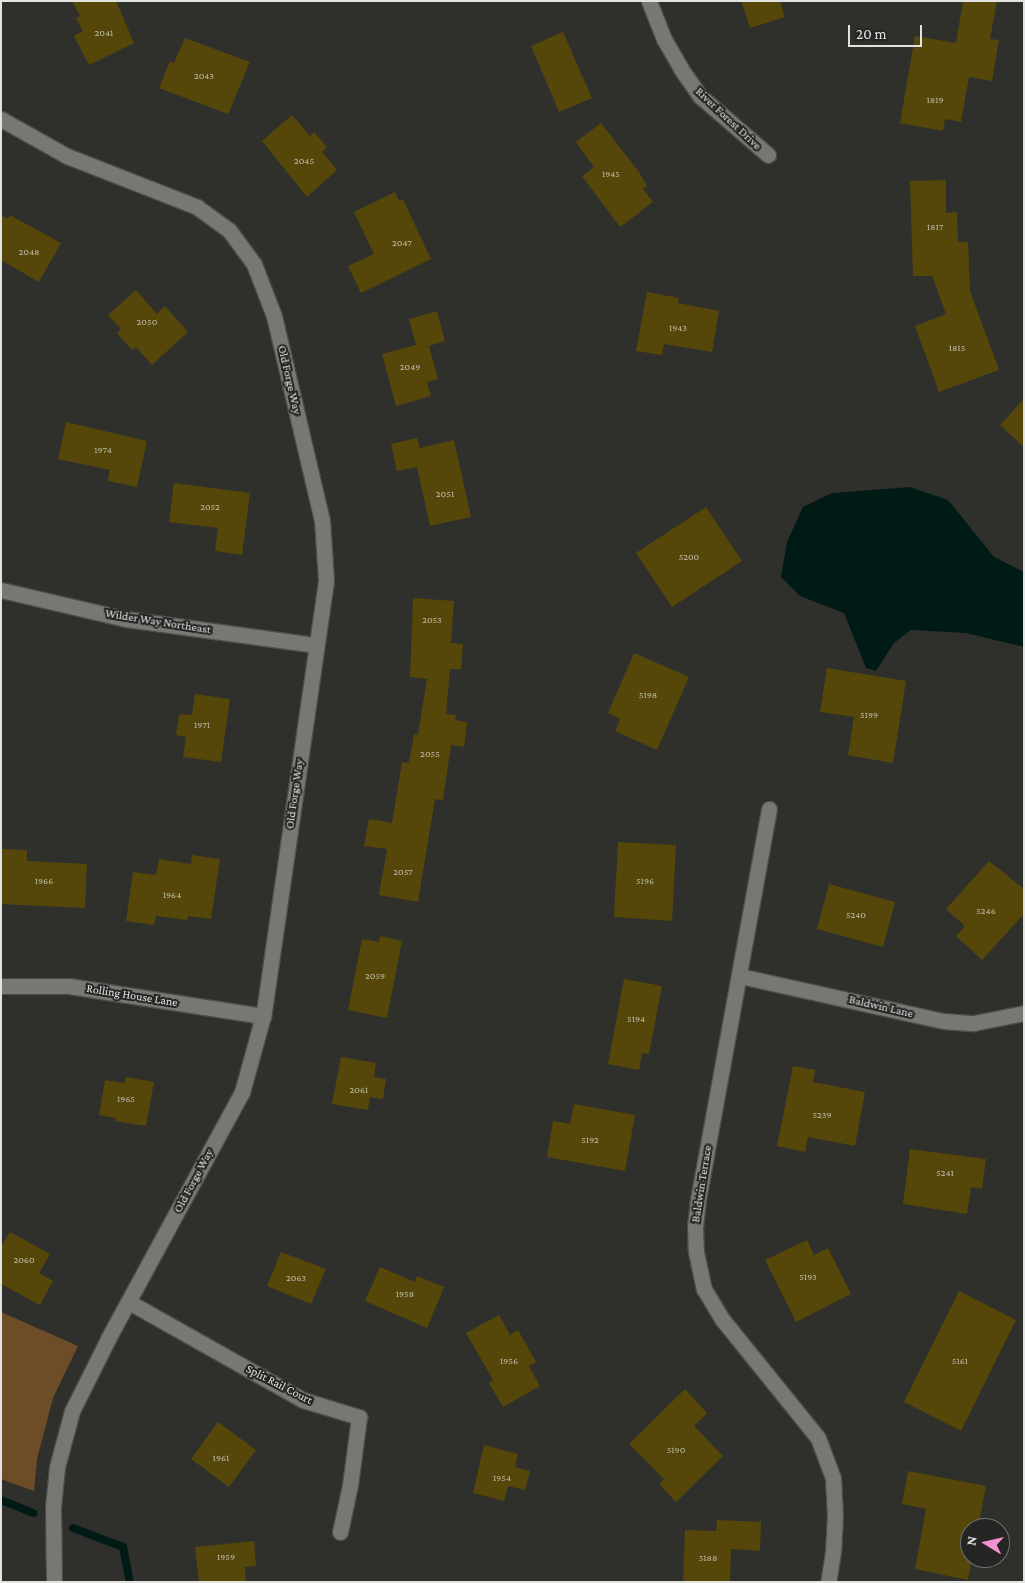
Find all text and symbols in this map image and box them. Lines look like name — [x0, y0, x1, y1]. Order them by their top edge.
scale bar — [850, 15, 924, 47]
text: 20 m — [856, 26, 887, 42]
house number: 2041 — [95, 27, 113, 39]
house number: 2043 — [194, 70, 214, 82]
street label: River Forest Drive — [692, 85, 764, 153]
house number: 1819 — [926, 94, 944, 106]
house number: 2045 — [294, 155, 314, 167]
house number: 1945 — [602, 168, 620, 180]
house number: 1817 — [927, 221, 943, 233]
house number: 2047 — [392, 237, 412, 249]
house number: 2048 — [19, 246, 39, 258]
house number: 2050 — [137, 316, 157, 328]
house number: 1943 — [669, 322, 687, 334]
house number: 1815 — [949, 342, 965, 354]
street label: Old Forge Way — [274, 344, 304, 416]
house number: 2049 — [400, 361, 420, 373]
house number: 1974 — [94, 444, 112, 456]
house number: 2051 — [436, 488, 454, 500]
house number: 2052 — [200, 501, 220, 513]
house number: 5200 — [679, 551, 699, 563]
street label: Wilder Way Northeast — [104, 607, 212, 637]
house number: 2053 — [422, 614, 442, 626]
house number: 5198 — [639, 689, 657, 701]
house number: 5199 — [860, 709, 878, 721]
house number: 1971 — [194, 719, 210, 731]
house number: 2055 — [420, 748, 440, 760]
street label: Old Forge Way — [283, 758, 307, 830]
house number: 2057 — [393, 866, 413, 878]
house number: 1966 — [35, 875, 53, 887]
house number: 5196 — [636, 875, 654, 887]
house number: 1964 — [163, 889, 181, 901]
house number: 5246 — [976, 905, 996, 917]
house number: 5240 — [846, 909, 866, 921]
house number: 2059 — [365, 970, 385, 982]
street label: Rolling House Lane — [85, 982, 179, 1010]
street label: Baldwin Lane — [847, 993, 915, 1021]
house number: 5194 — [627, 1013, 645, 1025]
house number: 2061 — [350, 1084, 368, 1096]
house number: 1965 — [117, 1093, 135, 1105]
house number: 5239 — [812, 1109, 832, 1121]
house number: 5192 — [581, 1134, 599, 1146]
street label: Baldwin Terrace — [689, 1145, 715, 1223]
street label: Old Forge Way — [171, 1147, 217, 1215]
house number: 5241 — [936, 1167, 954, 1179]
house number: 2060 — [13, 1254, 35, 1266]
house number: 5193 — [799, 1271, 817, 1283]
house number: 2063 — [286, 1272, 306, 1284]
house number: 1958 — [396, 1288, 414, 1300]
house number: 1956 — [500, 1355, 518, 1367]
house number: 5161 — [952, 1355, 968, 1367]
street label: Split Rail Court — [243, 1362, 315, 1408]
house number: 5190 — [667, 1444, 685, 1456]
house number: 1961 — [213, 1452, 229, 1464]
house number: 1954 — [493, 1472, 511, 1484]
north arrow — [960, 1518, 1010, 1568]
text: N — [963, 1535, 980, 1547]
house number: 1959 — [217, 1551, 235, 1563]
house number: 5188 — [699, 1552, 717, 1564]

